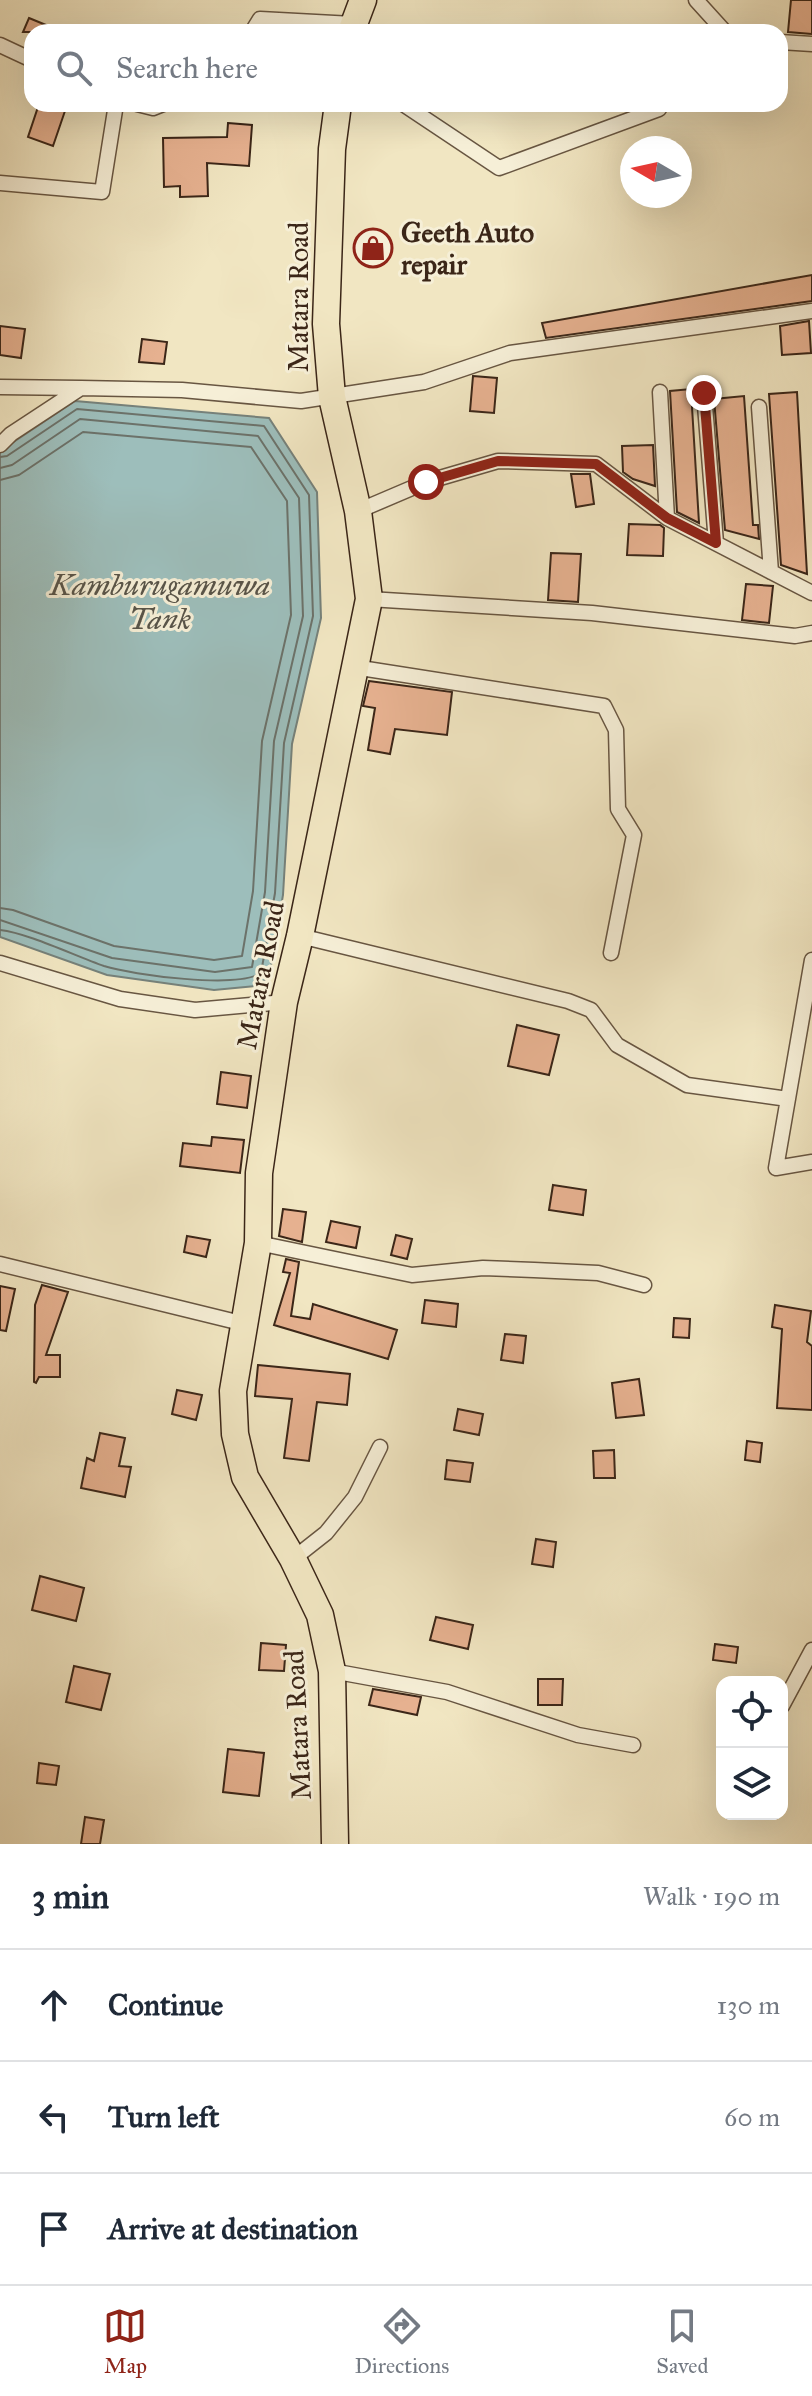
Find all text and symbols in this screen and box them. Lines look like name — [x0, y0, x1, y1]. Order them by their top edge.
search box — [24, 24, 788, 112]
icon: search — [52, 46, 96, 90]
text: Search here — [116, 50, 258, 86]
north arrow — [620, 136, 692, 208]
place label: Geeth Auto repair — [400, 215, 534, 282]
street label: Matara Road — [281, 222, 316, 372]
shop icon: Geeth Auto repair — [352, 227, 394, 269]
route end — [686, 375, 722, 411]
route start — [408, 464, 444, 500]
water label: Kamburugamuwa Tank — [48, 567, 270, 637]
street label: Matara Road — [229, 898, 292, 1052]
street label: Matara Road — [276, 1649, 319, 1801]
map controls — [716, 1676, 788, 1820]
button: locate — [716, 1676, 788, 1748]
button: layers — [716, 1748, 788, 1820]
text: 3 min — [32, 1876, 109, 1917]
text: Walk · 190 m — [643, 1880, 780, 1912]
icon: ahead — [32, 1983, 76, 2027]
text: Continue — [108, 1987, 223, 2023]
text: 130 m — [717, 1989, 780, 2021]
icon: left — [32, 2095, 76, 2139]
text: Turn left — [108, 2099, 219, 2135]
text: 60 m — [724, 2101, 780, 2133]
icon: arrive — [32, 2207, 76, 2251]
text: Arrive at destination — [108, 2211, 358, 2247]
tab: Map — [103, 2304, 147, 2379]
tab: Directions — [354, 2304, 449, 2379]
tab: Saved — [656, 2304, 708, 2379]

